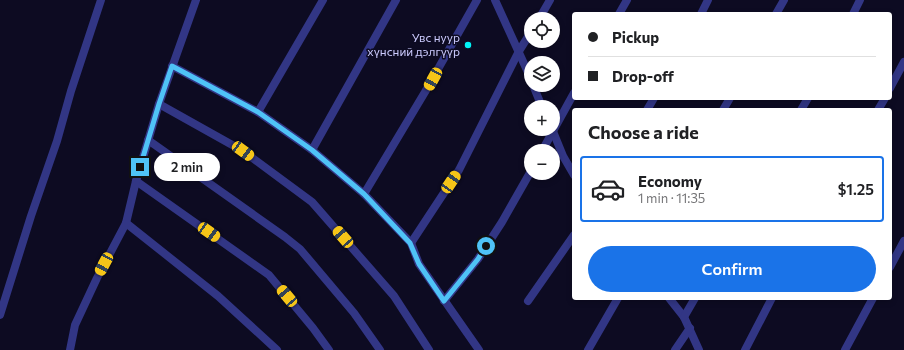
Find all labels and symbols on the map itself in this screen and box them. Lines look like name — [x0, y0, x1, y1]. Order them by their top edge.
place label: Увс нуур хүнсний дэлгүүр — [367, 30, 460, 58]
marker: Увс нуур хүнсний дэлгүүр — [463, 40, 473, 50]
car — [422, 66, 444, 92]
car — [230, 139, 256, 163]
callout: 2 min — [154, 153, 220, 181]
route end — [131, 158, 149, 176]
car — [439, 169, 463, 195]
car — [196, 220, 222, 244]
car — [331, 224, 355, 250]
route start — [477, 237, 495, 255]
car — [93, 251, 115, 277]
car — [275, 283, 299, 309]

